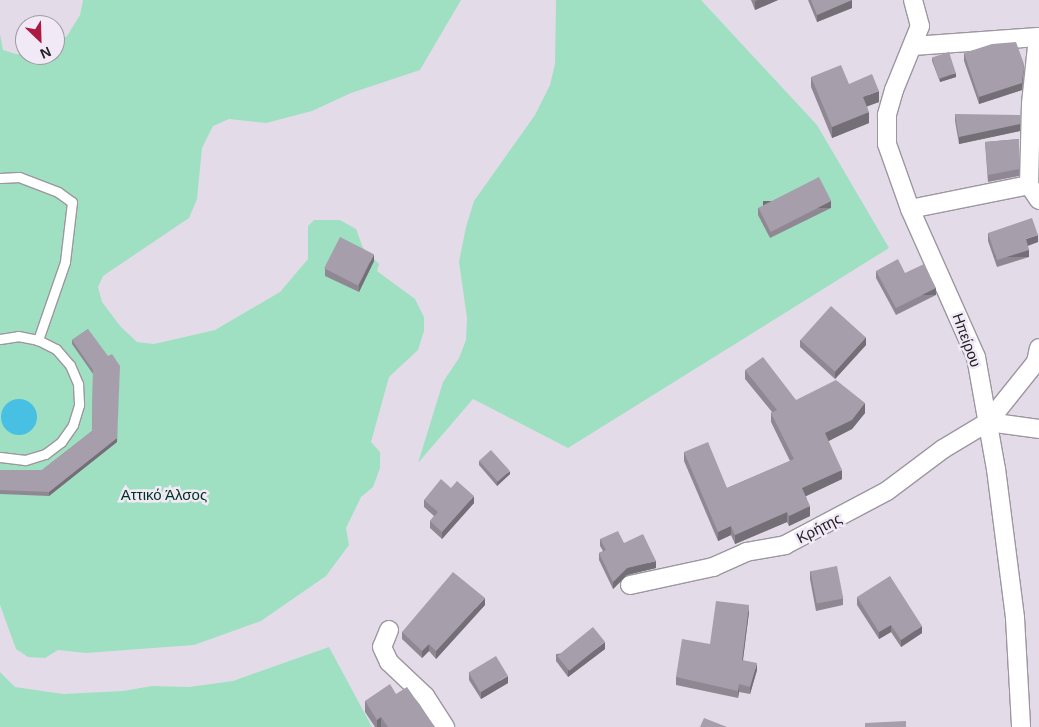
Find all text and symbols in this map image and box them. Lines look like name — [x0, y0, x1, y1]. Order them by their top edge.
north arrow — [15, 15, 65, 65]
text: N — [38, 43, 54, 62]
street label: Ηπείρου — [949, 310, 985, 370]
park label: Αττικό Άλσος — [120, 486, 208, 504]
street label: Κρήτης — [793, 509, 845, 547]

